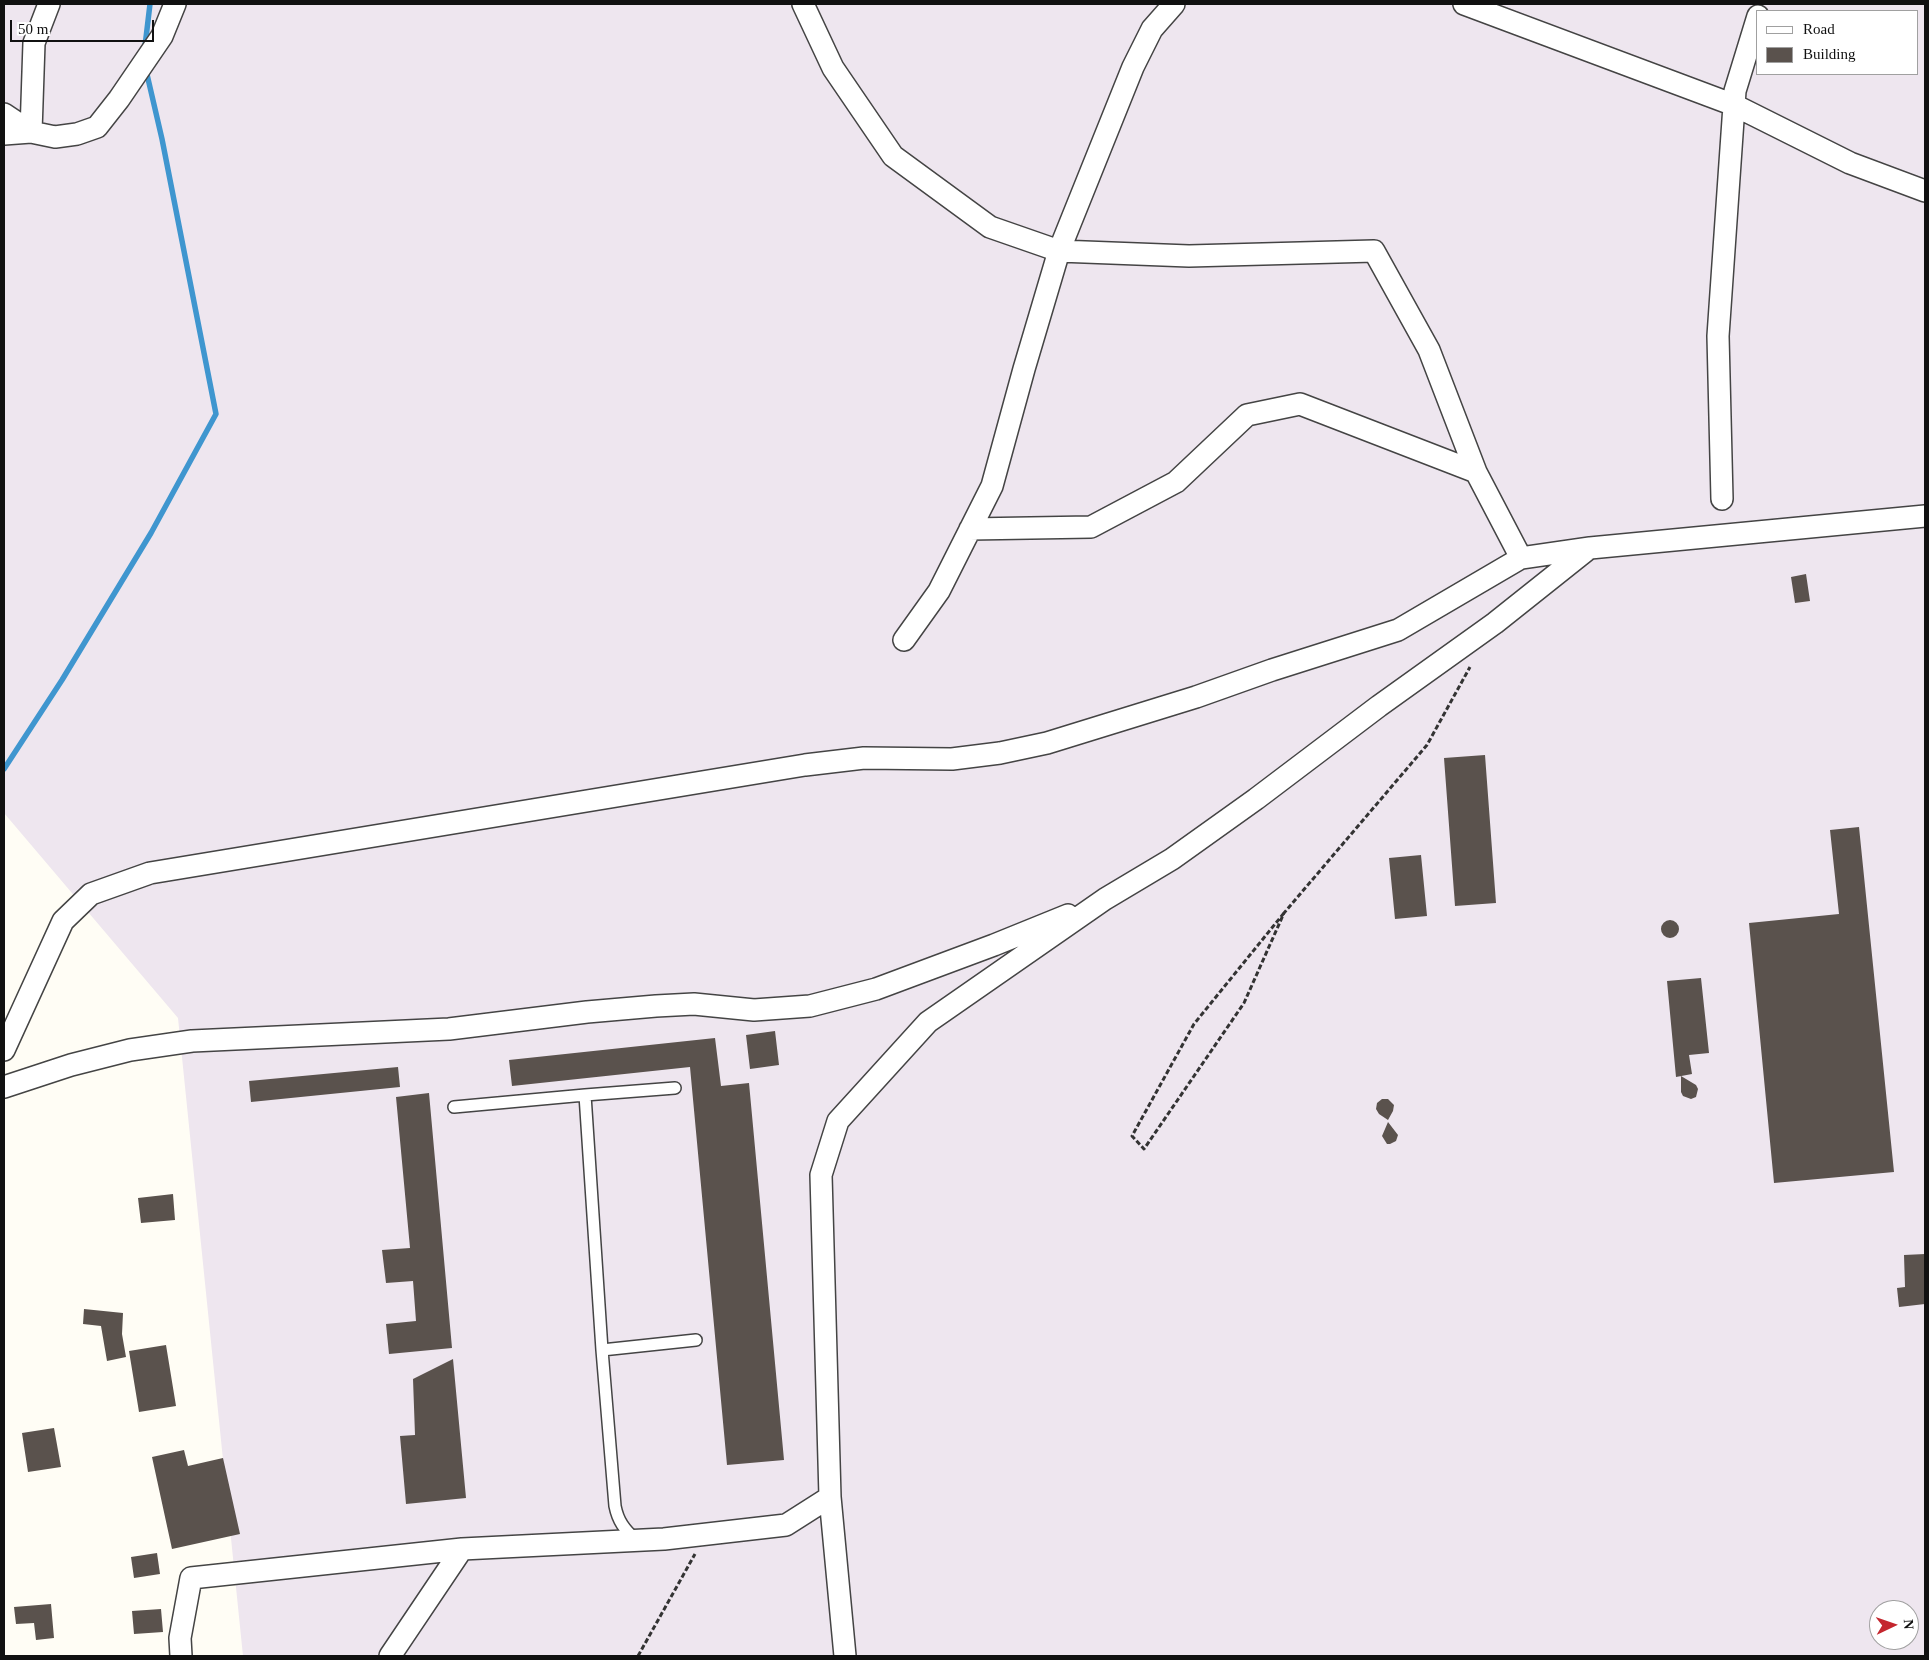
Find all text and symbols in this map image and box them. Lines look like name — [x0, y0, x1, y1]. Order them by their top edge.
scale bar — [12, 10, 156, 42]
legend — [1756, 10, 1919, 75]
text: 50 m — [18, 21, 48, 37]
text: Road — [1803, 21, 1835, 37]
text: Building — [1803, 46, 1856, 62]
north arrow — [1869, 1600, 1919, 1650]
text: N — [1901, 1619, 1916, 1630]

